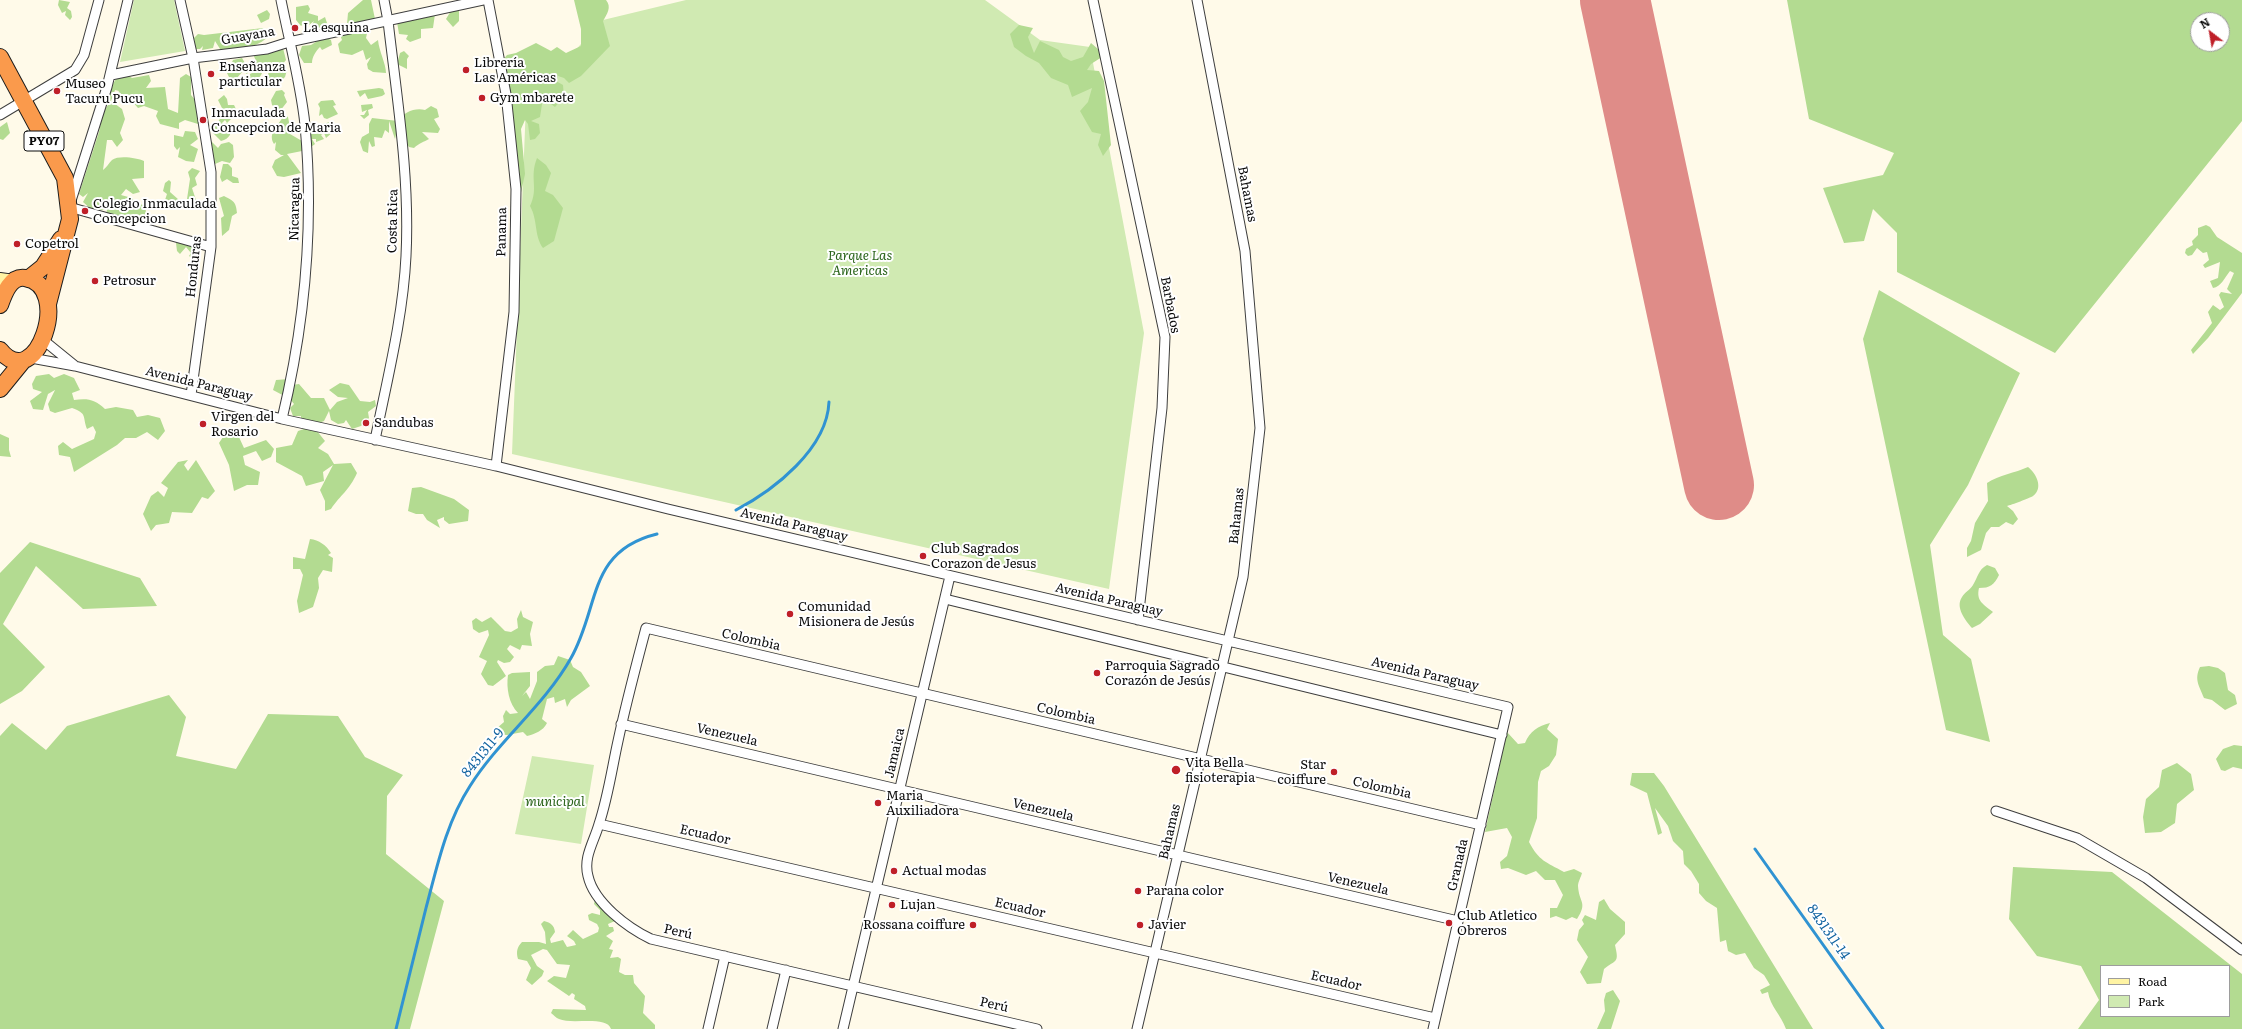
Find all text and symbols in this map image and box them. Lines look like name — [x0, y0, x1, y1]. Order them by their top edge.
north arrow — [2190, 12, 2230, 52]
text: N — [2196, 13, 2212, 32]
place label: La esquina — [303, 20, 369, 36]
marker: La esquina — [290, 23, 300, 33]
street label: Guayana — [220, 24, 276, 48]
place label: Librería Las Américas — [474, 55, 556, 86]
place label: Enseñanza particular — [219, 59, 286, 90]
marker: Librería Las Américas — [461, 65, 471, 75]
marker: Enseñanza particular — [206, 69, 216, 79]
place label: Museo Tacuru Pucu — [65, 76, 143, 107]
marker: Museo Tacuru Pucu — [52, 86, 62, 96]
place label: Gym mbarete — [490, 90, 574, 106]
marker: Gym mbarete — [477, 93, 487, 103]
place label: Inmaculada Concepcion de Maria — [211, 105, 341, 136]
marker: Inmaculada Concepcion de Maria — [198, 115, 208, 125]
road number: PY07 — [24, 131, 64, 151]
street label: Bahamas — [1234, 165, 1260, 223]
street label: Nicaragua — [287, 177, 303, 241]
street label: Costa Rica — [385, 189, 401, 253]
place label: Colegio Inmaculada Concepcion — [93, 196, 217, 227]
marker: Colegio Inmaculada Concepcion — [80, 206, 90, 216]
street label: Panama — [494, 207, 510, 257]
place label: Copetrol — [25, 236, 79, 252]
street label: Honduras — [183, 236, 205, 298]
marker: Copetrol — [12, 239, 22, 249]
park label: Parque Las Americas — [828, 248, 892, 279]
place label: Petrosur — [103, 273, 156, 289]
street label: Barbados — [1157, 275, 1183, 335]
marker: Petrosur — [90, 276, 100, 286]
street label: Avenida Paraguay — [144, 363, 254, 405]
place label: Virgen del Rosario — [211, 409, 274, 440]
place label: Sandubas — [374, 415, 433, 431]
marker: Sandubas — [361, 418, 371, 428]
marker: Virgen del Rosario — [198, 419, 208, 429]
street label: Bahamas — [1226, 487, 1248, 545]
street label: Avenida Paraguay — [739, 505, 849, 545]
place label: Club Sagrados Corazon de Jesus — [931, 541, 1036, 572]
marker: Club Sagrados Corazon de Jesus — [918, 551, 928, 561]
street label: Avenida Paraguay — [1054, 580, 1164, 620]
place label: Comunidad Misionera de Jesús — [798, 599, 914, 630]
marker: Comunidad Misionera de Jesús — [785, 609, 795, 619]
street label: Colombia — [720, 626, 782, 654]
street label: Avenida Paraguay — [1370, 654, 1480, 694]
place label: Parroquia Sagrado Corazón de Jesús — [1105, 658, 1220, 689]
marker: Parroquia Sagrado Corazón de Jesús — [1092, 668, 1102, 678]
street label: Colombia — [1035, 700, 1097, 728]
street label: Venezuela — [695, 720, 759, 750]
water label: 8431311-9 — [458, 725, 508, 781]
street label: Jamaica — [882, 726, 908, 780]
place label: Vita Bella fisioterapia — [1185, 755, 1255, 786]
place label: Star coiffure — [1277, 757, 1326, 788]
marker: Vita Bella fisioterapia — [1170, 764, 1182, 776]
marker: Star coiffure — [1329, 767, 1339, 777]
street label: Colombia — [1351, 774, 1413, 802]
place label: Maria Auxiliadora — [886, 788, 959, 819]
park label: municipal — [525, 794, 585, 810]
street label: Venezuela — [1011, 795, 1075, 825]
marker: Maria Auxiliadora — [873, 798, 883, 808]
street label: Bahamas — [1156, 803, 1184, 861]
street label: Ecuador — [678, 822, 732, 848]
street label: Granada — [1444, 837, 1472, 893]
place label: Actual modas — [902, 863, 986, 879]
marker: Actual modas — [889, 866, 899, 876]
street label: Venezuela — [1326, 869, 1390, 899]
place label: Parana color — [1146, 883, 1224, 899]
marker: Parana color — [1133, 886, 1143, 896]
street label: Ecuador — [993, 895, 1047, 921]
place label: Lujan — [900, 897, 936, 913]
marker: Lujan — [887, 900, 897, 910]
water label: 8431311-14 — [1803, 901, 1853, 963]
place label: Club Atletico Obreros — [1457, 908, 1537, 939]
place label: Rossana coiffure — [863, 917, 965, 933]
place label: Javier — [1148, 917, 1186, 933]
marker: Club Atletico Obreros — [1444, 918, 1454, 928]
marker: Rossana coiffure — [968, 920, 978, 930]
marker: Javier — [1135, 920, 1145, 930]
street label: Perú — [662, 921, 694, 943]
legend — [2100, 965, 2230, 1017]
street label: Ecuador — [1309, 968, 1363, 994]
text: Road — [2138, 972, 2167, 990]
text: Park — [2138, 992, 2164, 1010]
street label: Perú — [978, 994, 1010, 1016]

